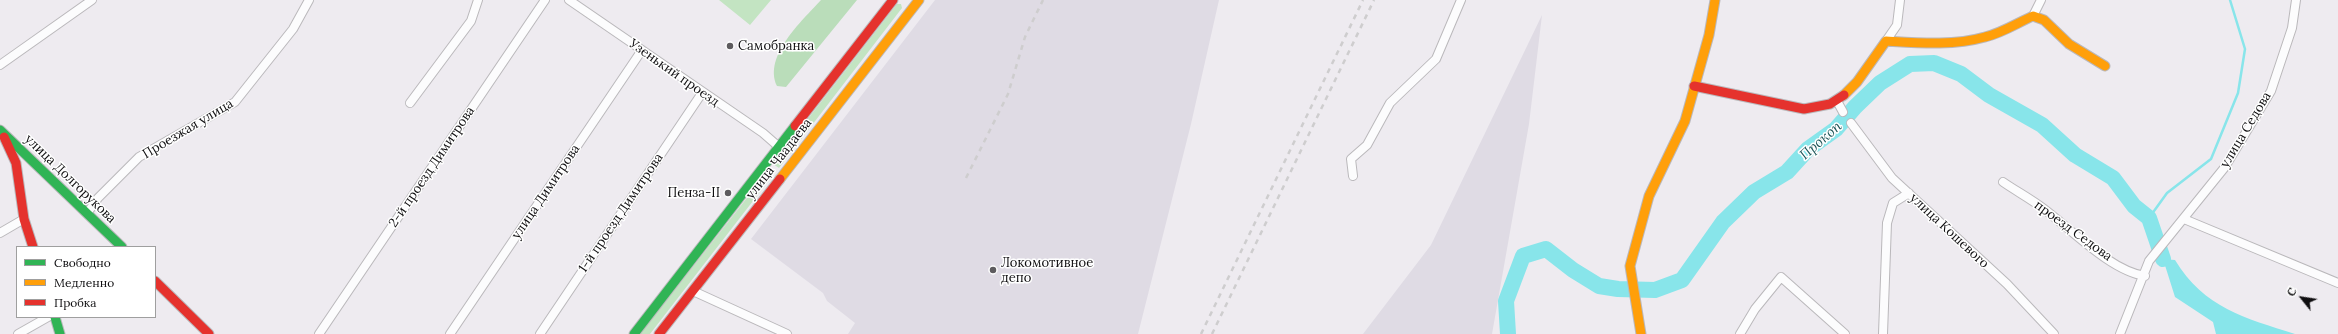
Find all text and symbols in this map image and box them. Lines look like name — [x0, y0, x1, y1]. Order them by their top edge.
street label: Узенький проезд — [626, 36, 722, 110]
place label: Самобранка — [738, 38, 814, 54]
marker: Самобранка — [725, 41, 735, 51]
street label: улица Седова — [2217, 89, 2275, 171]
street label: Проезжая улица — [140, 96, 236, 162]
street label: 2-й проезд Димитрова — [386, 104, 478, 230]
street label: улица Чаадаева — [743, 116, 815, 202]
water label: Прокоп — [1797, 118, 1845, 164]
street label: улица Долгорукова — [21, 131, 119, 227]
street label: улица Димитрова — [509, 142, 583, 242]
street label: 1-й проезд Димитрова — [575, 151, 667, 275]
place label: Пенза-II — [668, 185, 720, 201]
marker: Пенза-II — [723, 188, 733, 198]
street label: улица Кошевого — [1906, 190, 1992, 272]
street label: проезд Седова — [2031, 198, 2115, 264]
legend — [16, 246, 156, 318]
text: Свободно — [54, 255, 111, 270]
place label: Локомотивное депо — [1001, 255, 1093, 286]
marker: Локомотивное депо — [988, 265, 998, 275]
text: Медленно — [54, 275, 114, 290]
north arrow — [2282, 278, 2322, 318]
text: С — [2284, 285, 2300, 299]
text: Пробка — [54, 295, 96, 310]

